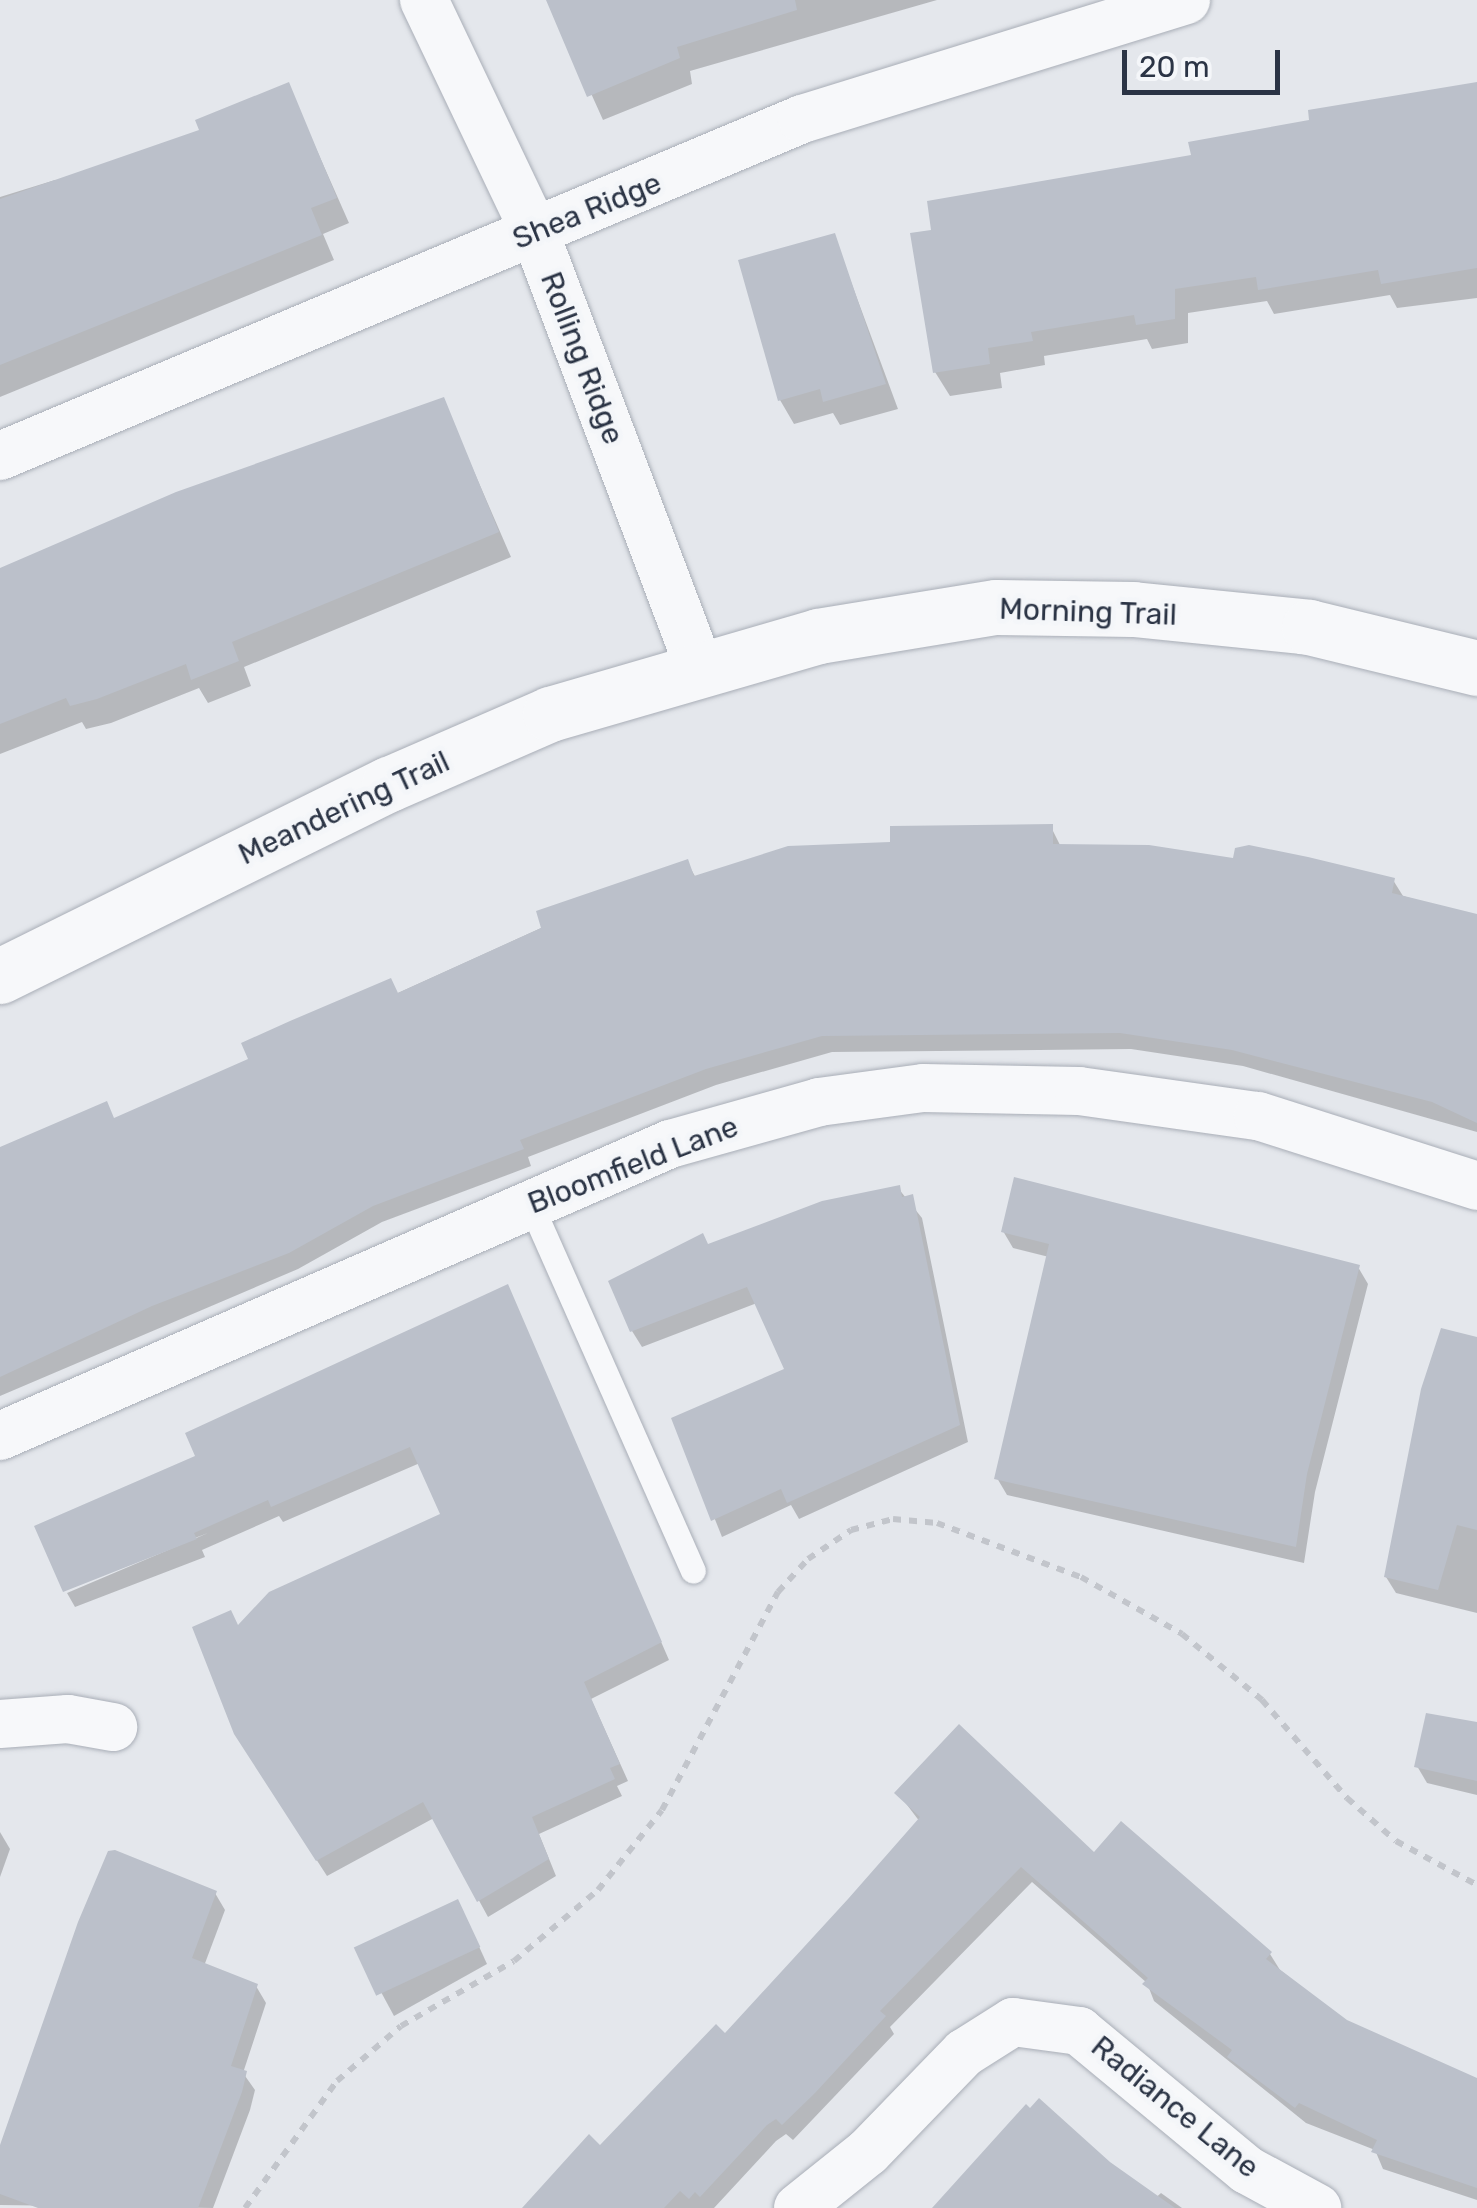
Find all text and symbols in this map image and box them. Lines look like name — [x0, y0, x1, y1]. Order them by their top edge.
scale bar — [1127, 30, 1284, 92]
text: 20 m — [1139, 49, 1210, 85]
street label: Shea Ridge — [507, 165, 667, 257]
street label: Rolling Ridge — [533, 267, 631, 449]
street label: Morning Trail — [998, 591, 1178, 633]
street label: Meandering Trail — [232, 743, 456, 873]
street label: Bloomfield Lane — [523, 1108, 743, 1222]
street label: Radiance Lane — [1084, 2028, 1266, 2186]

